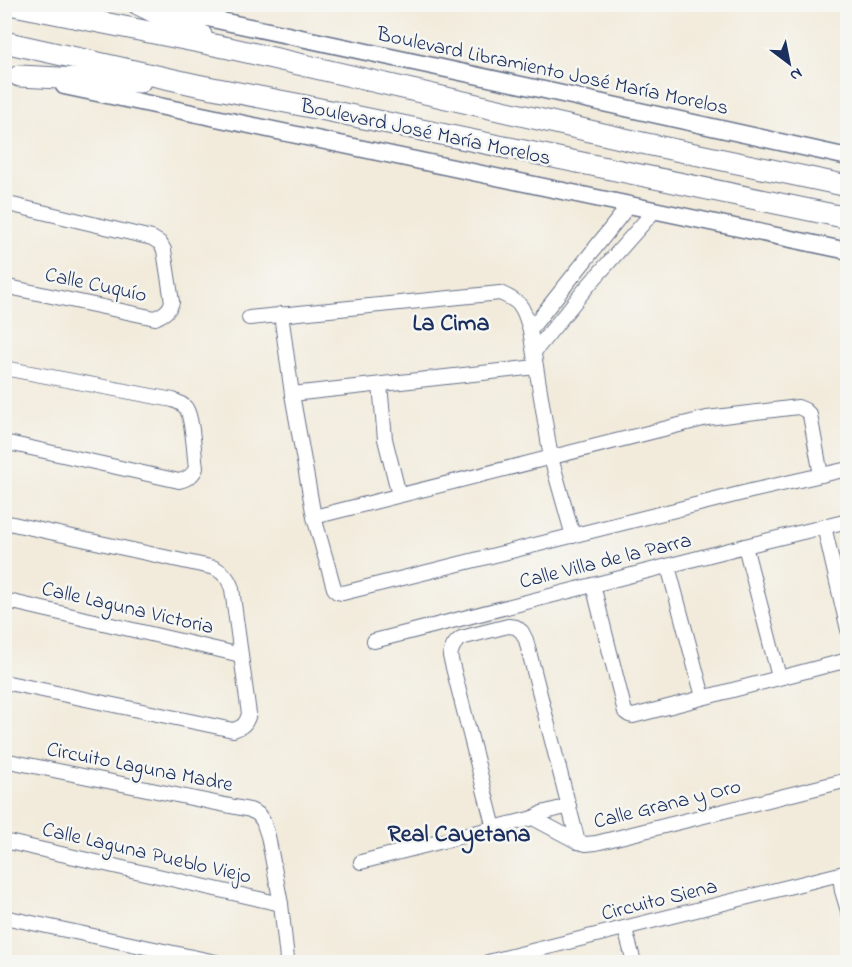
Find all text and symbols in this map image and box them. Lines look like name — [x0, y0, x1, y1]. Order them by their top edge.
street label: Boulevard Libramiento José María Morelos — [373, 20, 731, 124]
north arrow — [759, 33, 819, 93]
text: N — [785, 61, 807, 87]
street label: Boulevard José María Morelos — [297, 92, 553, 174]
street label: Calle Cuquío — [42, 261, 149, 311]
district label: La Cima — [413, 307, 489, 342]
street label: Calle Villa de la Parra — [516, 526, 695, 598]
street label: Calle Laguna Victoria — [38, 575, 217, 645]
street label: Circuito Laguna Madre — [43, 735, 236, 803]
street label: Calle Grana y Oro — [591, 772, 745, 840]
street label: Calle Laguna Pueblo Viejo — [39, 815, 254, 895]
district label: Real Cayetana — [387, 818, 531, 854]
street label: Circuito Siena — [598, 872, 721, 930]

